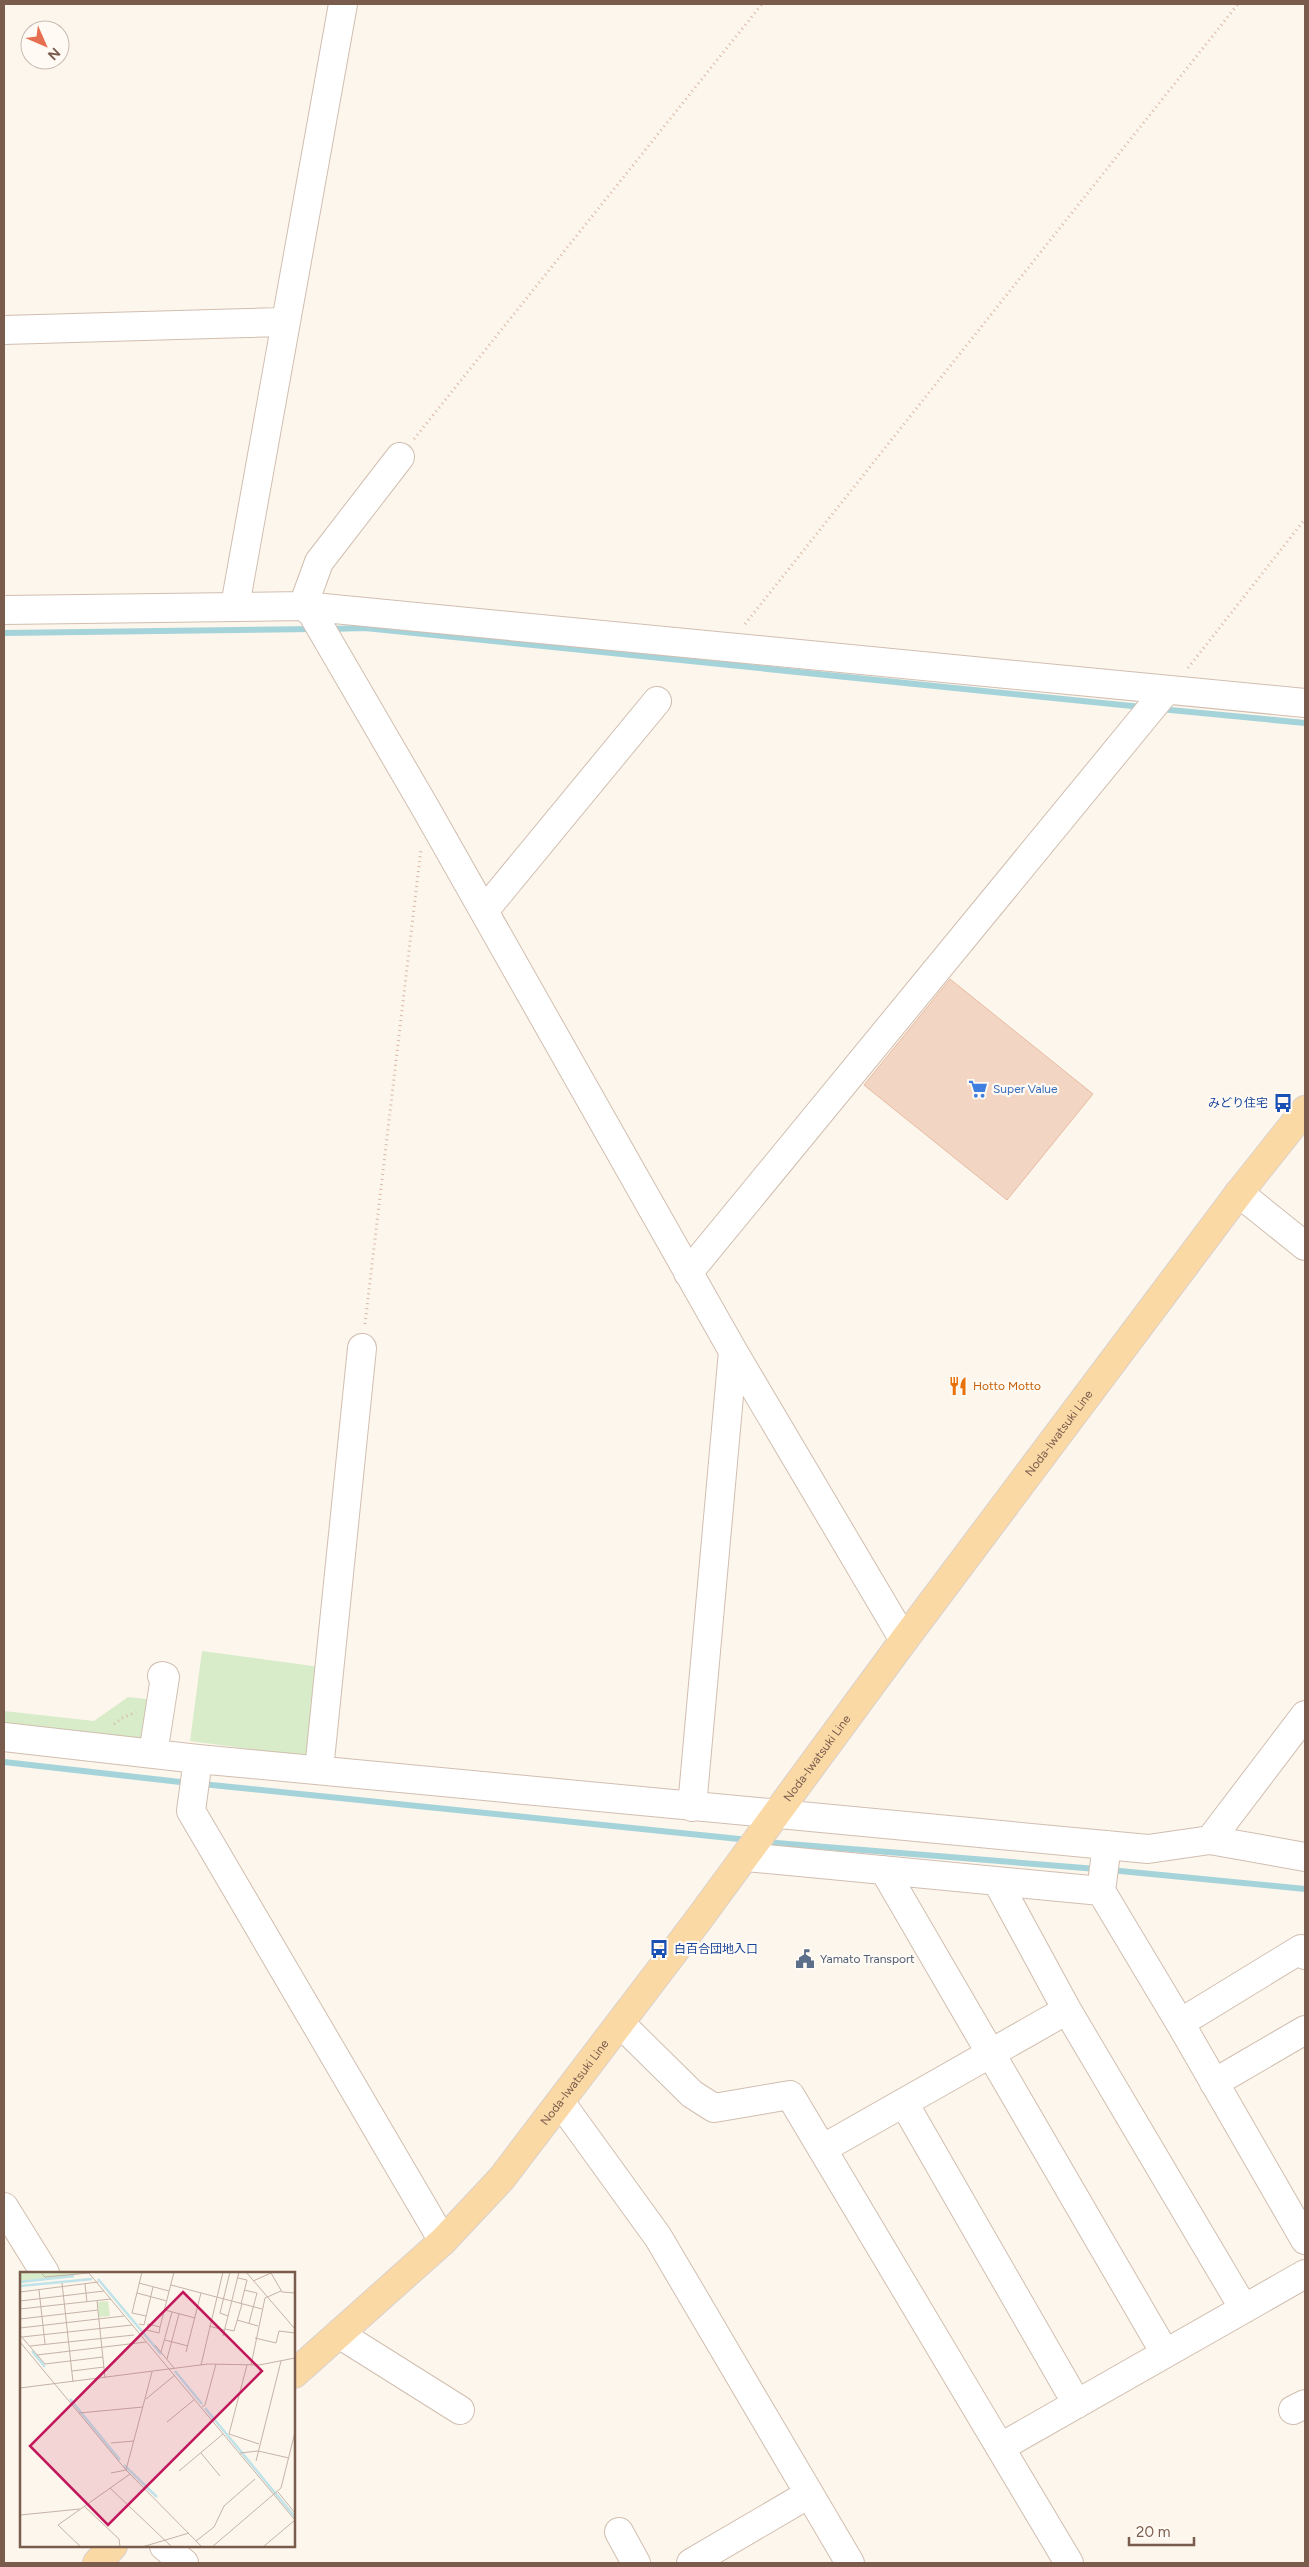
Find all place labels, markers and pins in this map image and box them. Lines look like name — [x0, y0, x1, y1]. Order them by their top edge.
supermarket icon: Super Value — [967, 1078, 989, 1100]
place label: Super Value — [993, 1082, 1058, 1096]
bus stop icon: みどり住宅 — [1272, 1092, 1294, 1114]
place label: みどり住宅 — [1208, 1096, 1268, 1110]
restaurant icon: Hotto Motto — [947, 1375, 969, 1397]
place label: Hotto Motto — [973, 1379, 1041, 1393]
bus stop icon: 白百合団地入口 — [648, 1938, 670, 1960]
place label: 白百合団地入口 — [674, 1942, 758, 1956]
public building icon: Yamato Transport — [794, 1948, 816, 1970]
place label: Yamato Transport — [820, 1952, 915, 1966]

